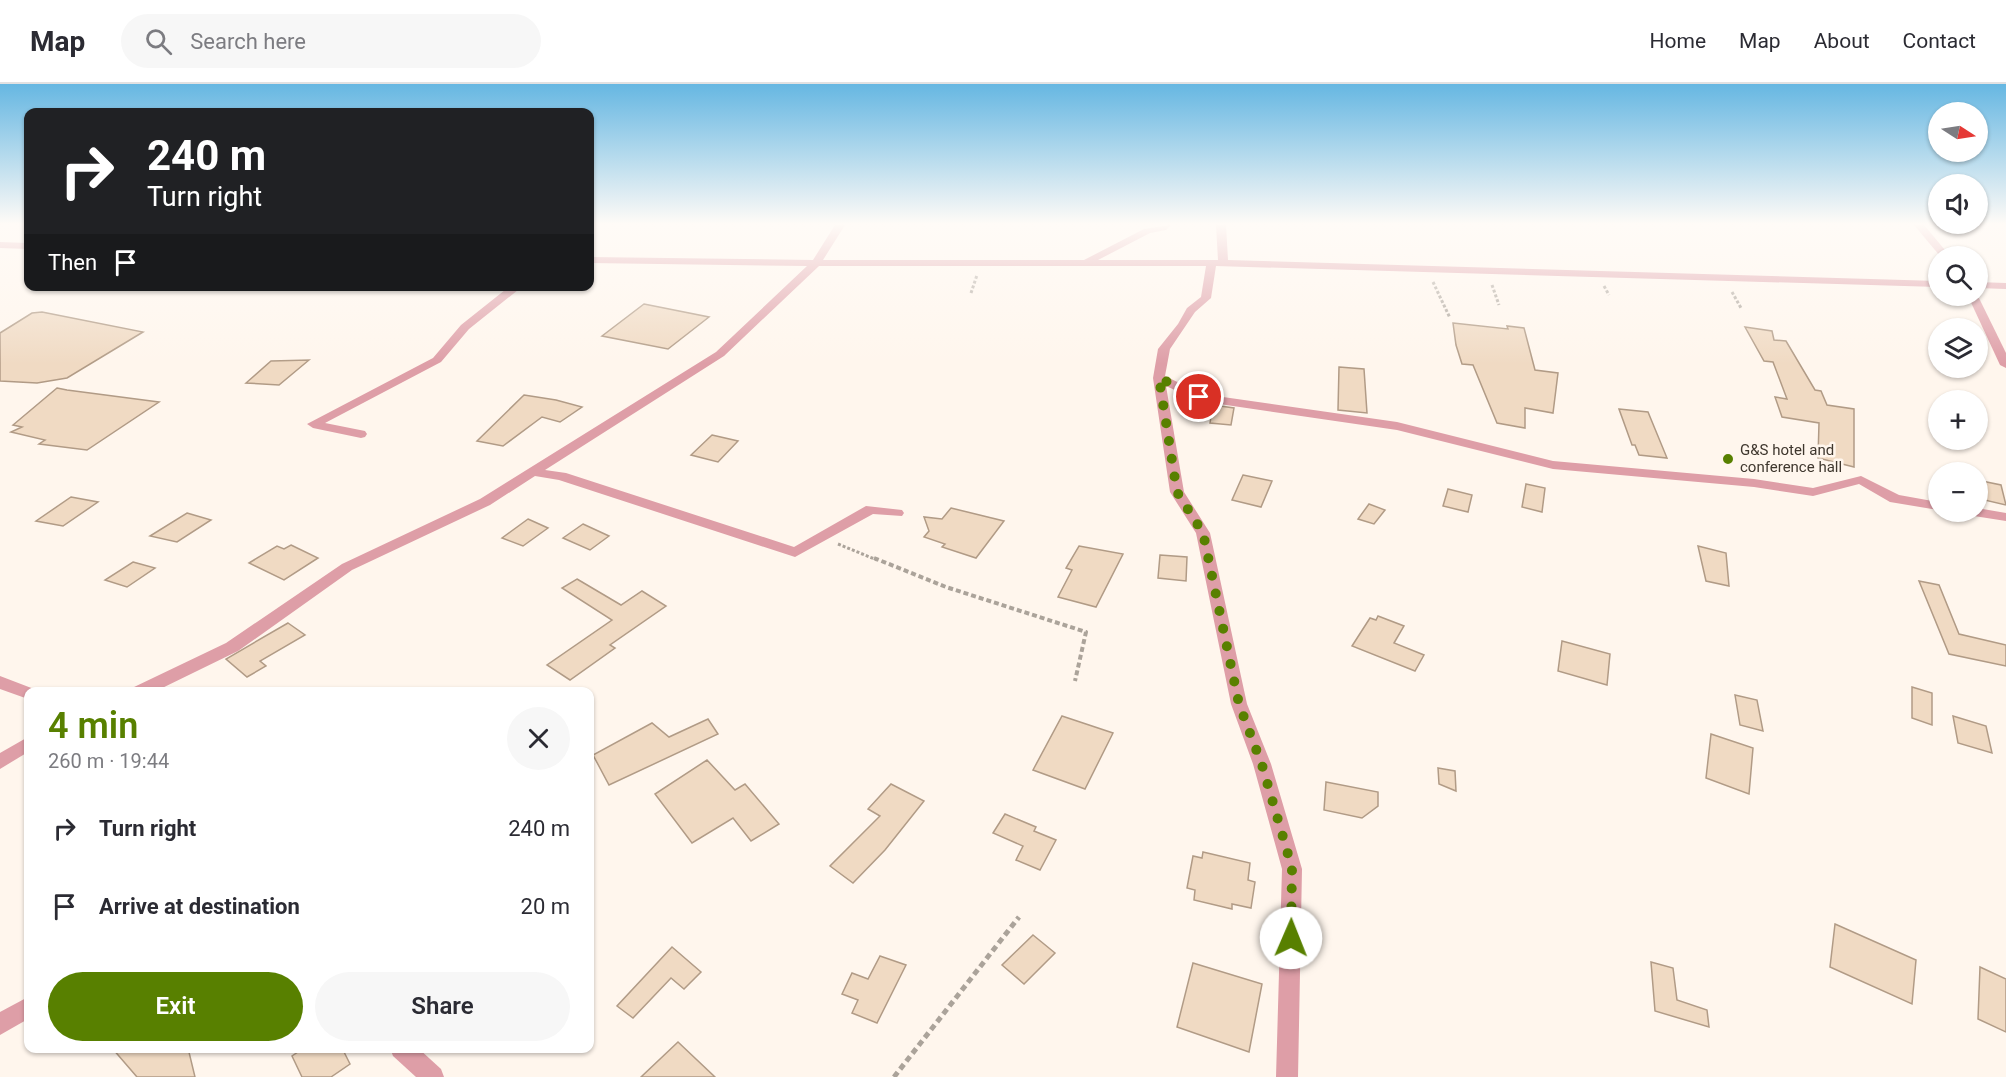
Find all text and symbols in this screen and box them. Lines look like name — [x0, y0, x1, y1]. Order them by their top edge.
search box — [121, 14, 541, 68]
text: Map — [30, 25, 85, 58]
icon: search — [142, 25, 175, 58]
text: Search here — [190, 29, 306, 54]
text: Home — [1650, 29, 1706, 53]
text: Map — [1739, 29, 1781, 53]
text: About — [1814, 29, 1870, 53]
text: Contact — [1903, 29, 1976, 53]
north arrow — [1928, 102, 1988, 162]
map controls — [1928, 102, 1988, 522]
text: 240 m — [147, 131, 266, 180]
icon: right — [48, 132, 126, 210]
button: sound — [1928, 174, 1988, 234]
text: Turn right — [147, 181, 262, 213]
icon: arrive — [109, 246, 142, 279]
button: search — [1928, 246, 1988, 306]
text: Then — [48, 250, 97, 275]
button: layers — [1928, 318, 1988, 378]
pin — [1173, 371, 1224, 422]
icon: arrive — [1182, 380, 1215, 413]
button: + — [1928, 390, 1988, 450]
place label: G&S hotel and conference hall — [1740, 441, 1842, 476]
marker: G&S hotel and conference hall — [1721, 452, 1735, 466]
button: − — [1928, 462, 1988, 522]
text: 4 min — [48, 705, 138, 747]
button: close — [507, 707, 570, 770]
text: 260 m · 19:44 — [48, 749, 169, 773]
icon: right — [48, 812, 81, 845]
text: Turn right — [99, 816, 196, 841]
text: 240 m — [508, 816, 570, 841]
icon: arrive — [48, 890, 81, 923]
text: Arrive at destination — [99, 894, 300, 919]
text: 20 m — [521, 894, 570, 919]
position arrow — [1259, 906, 1323, 970]
button: Exit — [48, 972, 303, 1041]
button: Share — [315, 972, 570, 1041]

